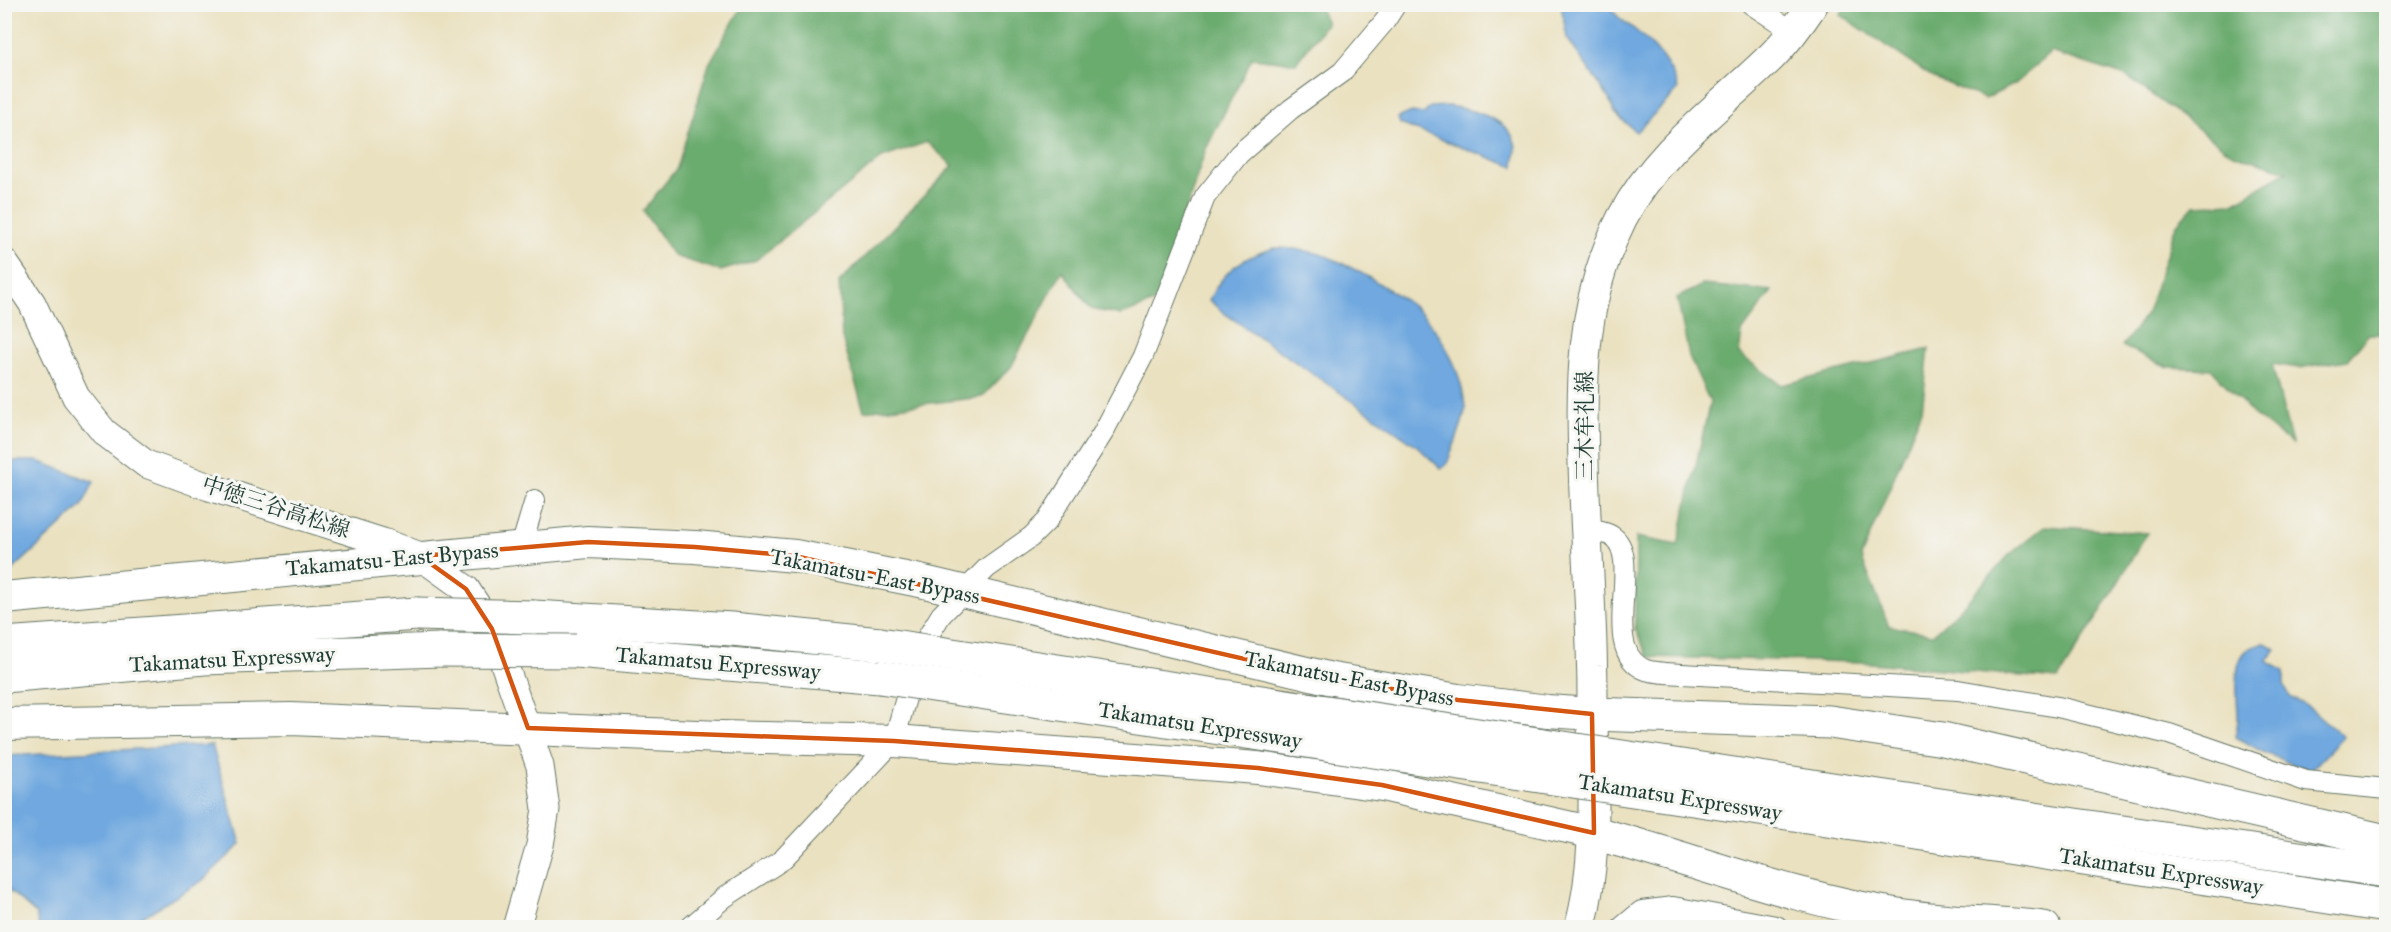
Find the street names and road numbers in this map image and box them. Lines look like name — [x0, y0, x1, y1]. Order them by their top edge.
street label: 三木牟礼線 — [1571, 371, 1598, 481]
street label: 中徳三谷高松線 — [199, 470, 353, 544]
street label: Takamatsu-East Bypass — [284, 536, 500, 582]
street label: Takamatsu-East Bypass — [768, 542, 982, 610]
street label: Takamatsu Expressway — [128, 640, 336, 678]
street label: Takamatsu Expressway — [614, 641, 822, 685]
street label: Takamatsu-East Bypass — [1242, 644, 1456, 712]
street label: Takamatsu Expressway — [1096, 696, 1305, 755]
street label: Takamatsu Expressway — [1576, 768, 1785, 827]
street label: Takamatsu Expressway — [2057, 842, 2266, 901]

